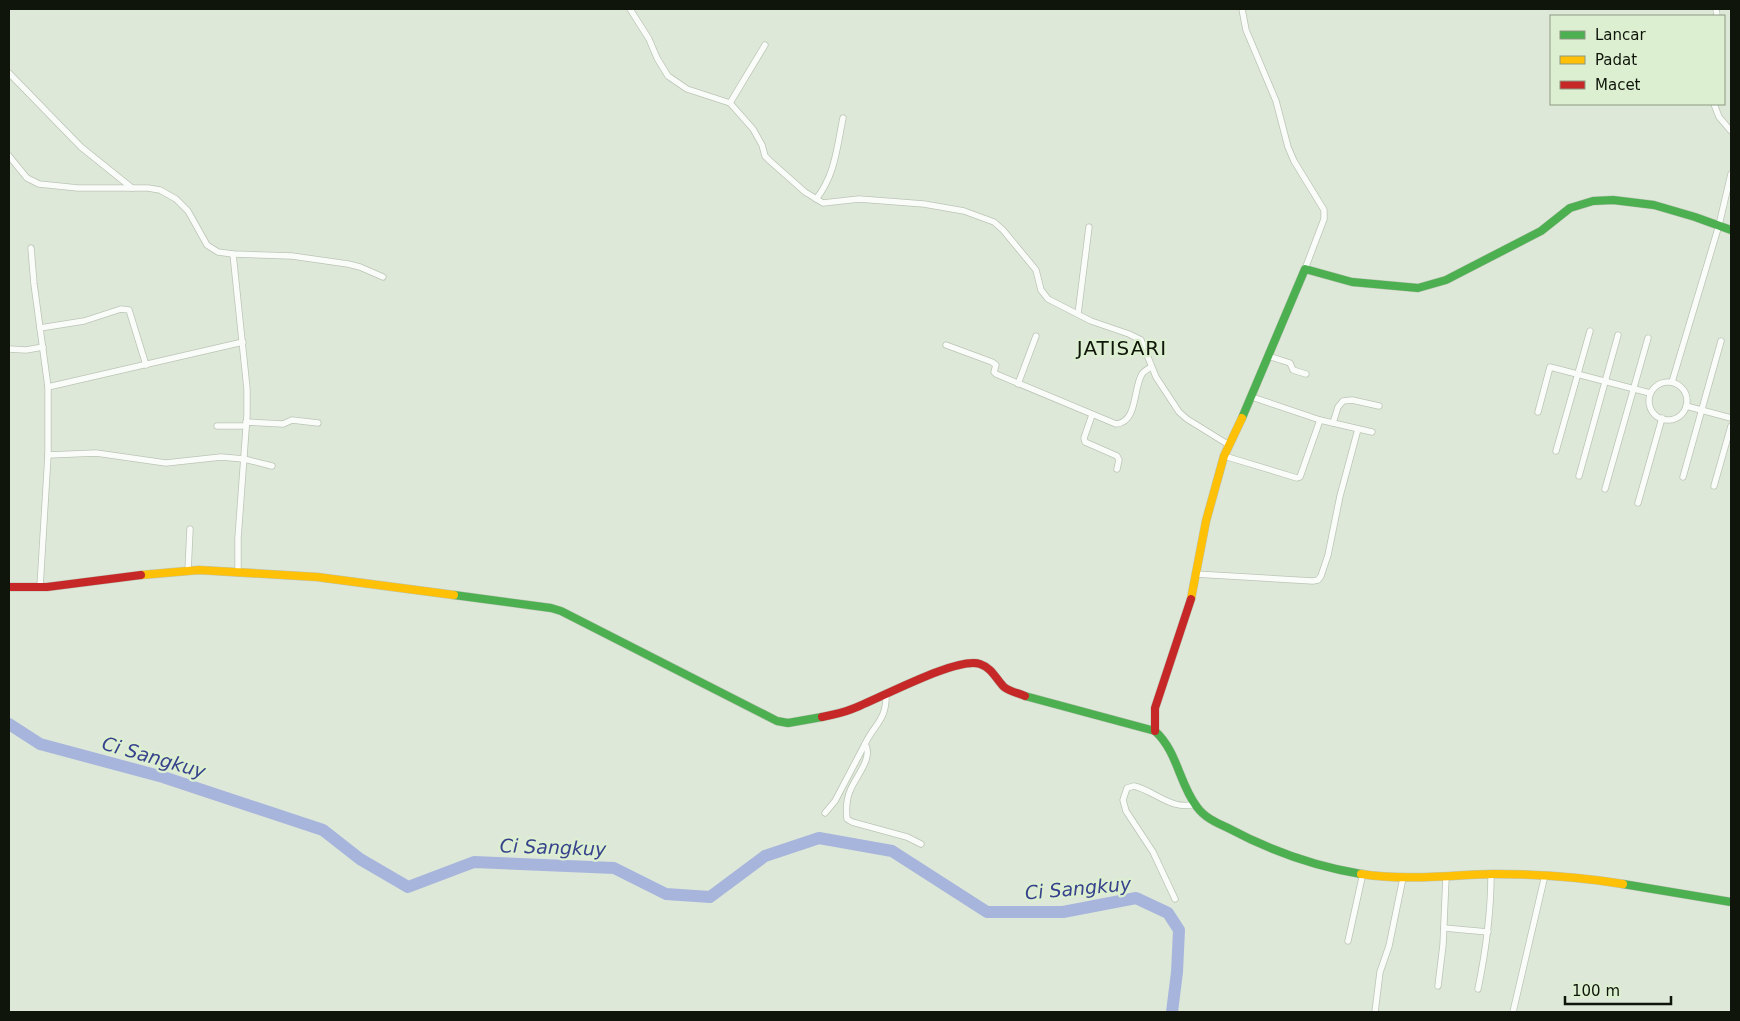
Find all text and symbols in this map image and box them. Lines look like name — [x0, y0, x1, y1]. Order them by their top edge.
legend — [1550, 15, 1725, 105]
text: Lancar — [1595, 26, 1646, 44]
text: Padat — [1595, 51, 1637, 69]
text: Macet — [1595, 76, 1641, 94]
district label: JATISARI — [1075, 336, 1167, 360]
water label: Ci Sangkuy — [100, 732, 209, 782]
water label: Ci Sangkuy — [499, 834, 607, 860]
water label: Ci Sangkuy — [1024, 872, 1133, 904]
scale bar — [1565, 974, 1671, 1006]
text: 100 m — [1572, 982, 1620, 1000]

